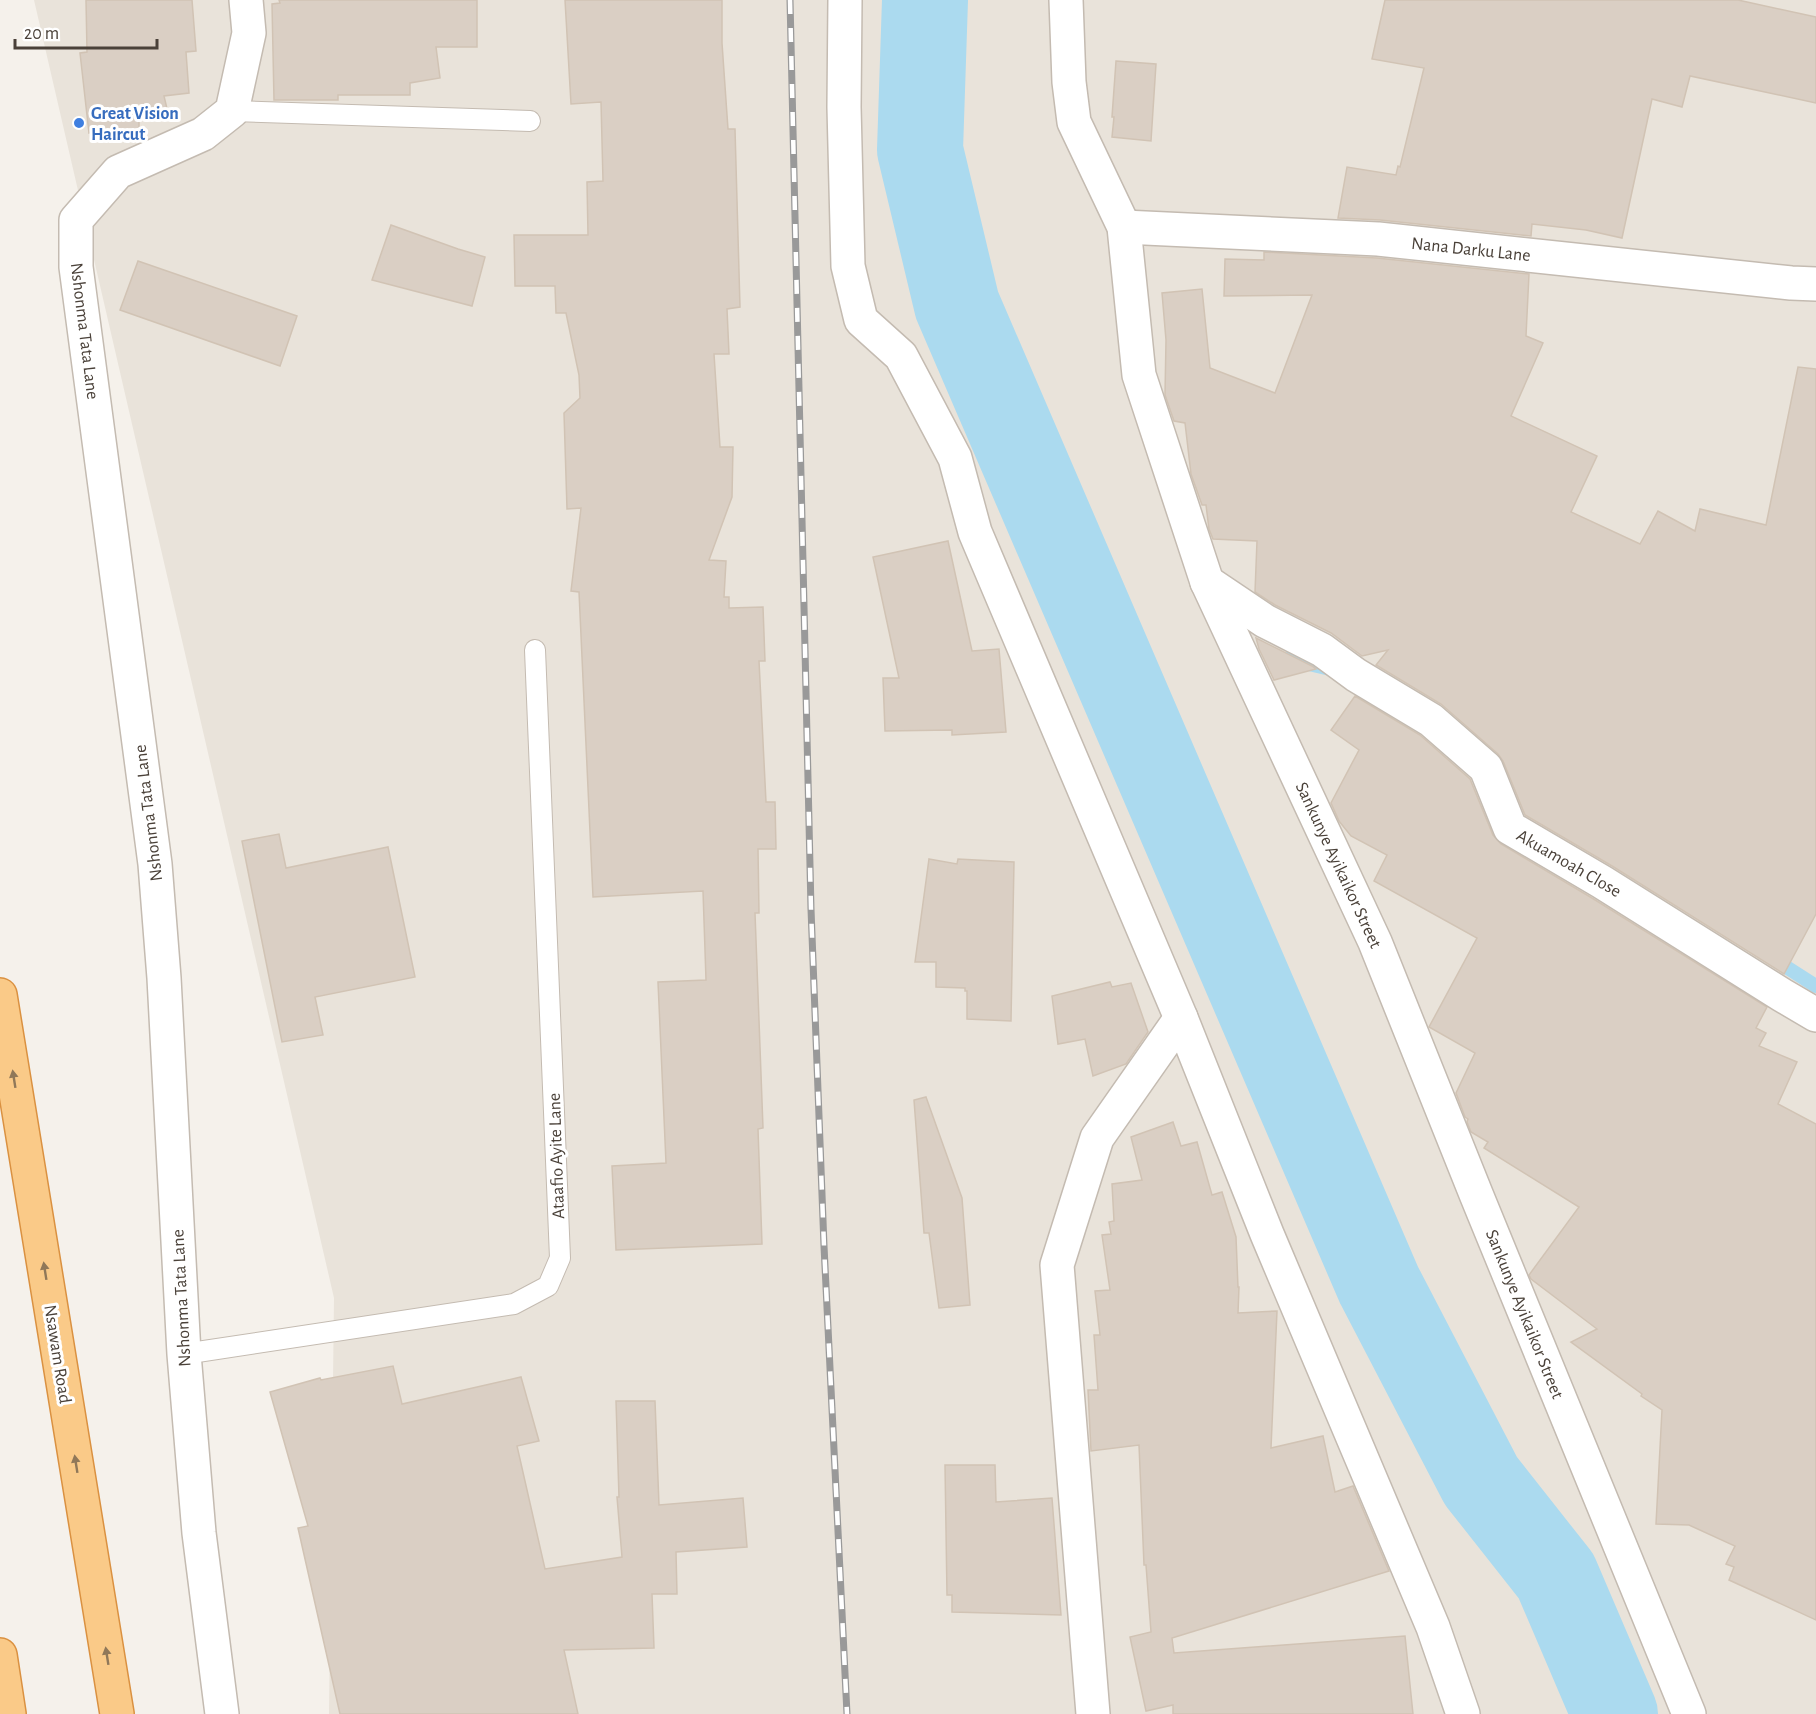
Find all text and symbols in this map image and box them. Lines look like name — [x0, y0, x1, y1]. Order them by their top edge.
scale bar — [15, 12, 158, 50]
text: 20 m — [24, 25, 59, 43]
place label: Great Vision Haircut — [91, 105, 179, 144]
marker: Great Vision Haircut — [72, 116, 86, 130]
street label: Nana Darku Lane — [1410, 235, 1531, 265]
street label: Nshonma Tata Lane — [67, 262, 101, 401]
street label: Nshonma Tata Lane — [132, 743, 166, 882]
street label: Sankunye Ayikaikor Street — [1292, 780, 1385, 951]
street label: Akuamoah Close — [1513, 827, 1624, 901]
one-way arrow — [9, 1069, 18, 1088]
street label: Ataafio Ayite Lane — [546, 1093, 568, 1219]
street label: Sankunye Ayikaikor Street — [1482, 1227, 1566, 1402]
street label: Nshonma Tata Lane — [169, 1229, 195, 1367]
one-way arrow — [40, 1262, 49, 1281]
street label: Nsawam Road — [40, 1303, 74, 1405]
one-way arrow — [71, 1454, 80, 1473]
one-way arrow — [103, 1647, 112, 1666]

